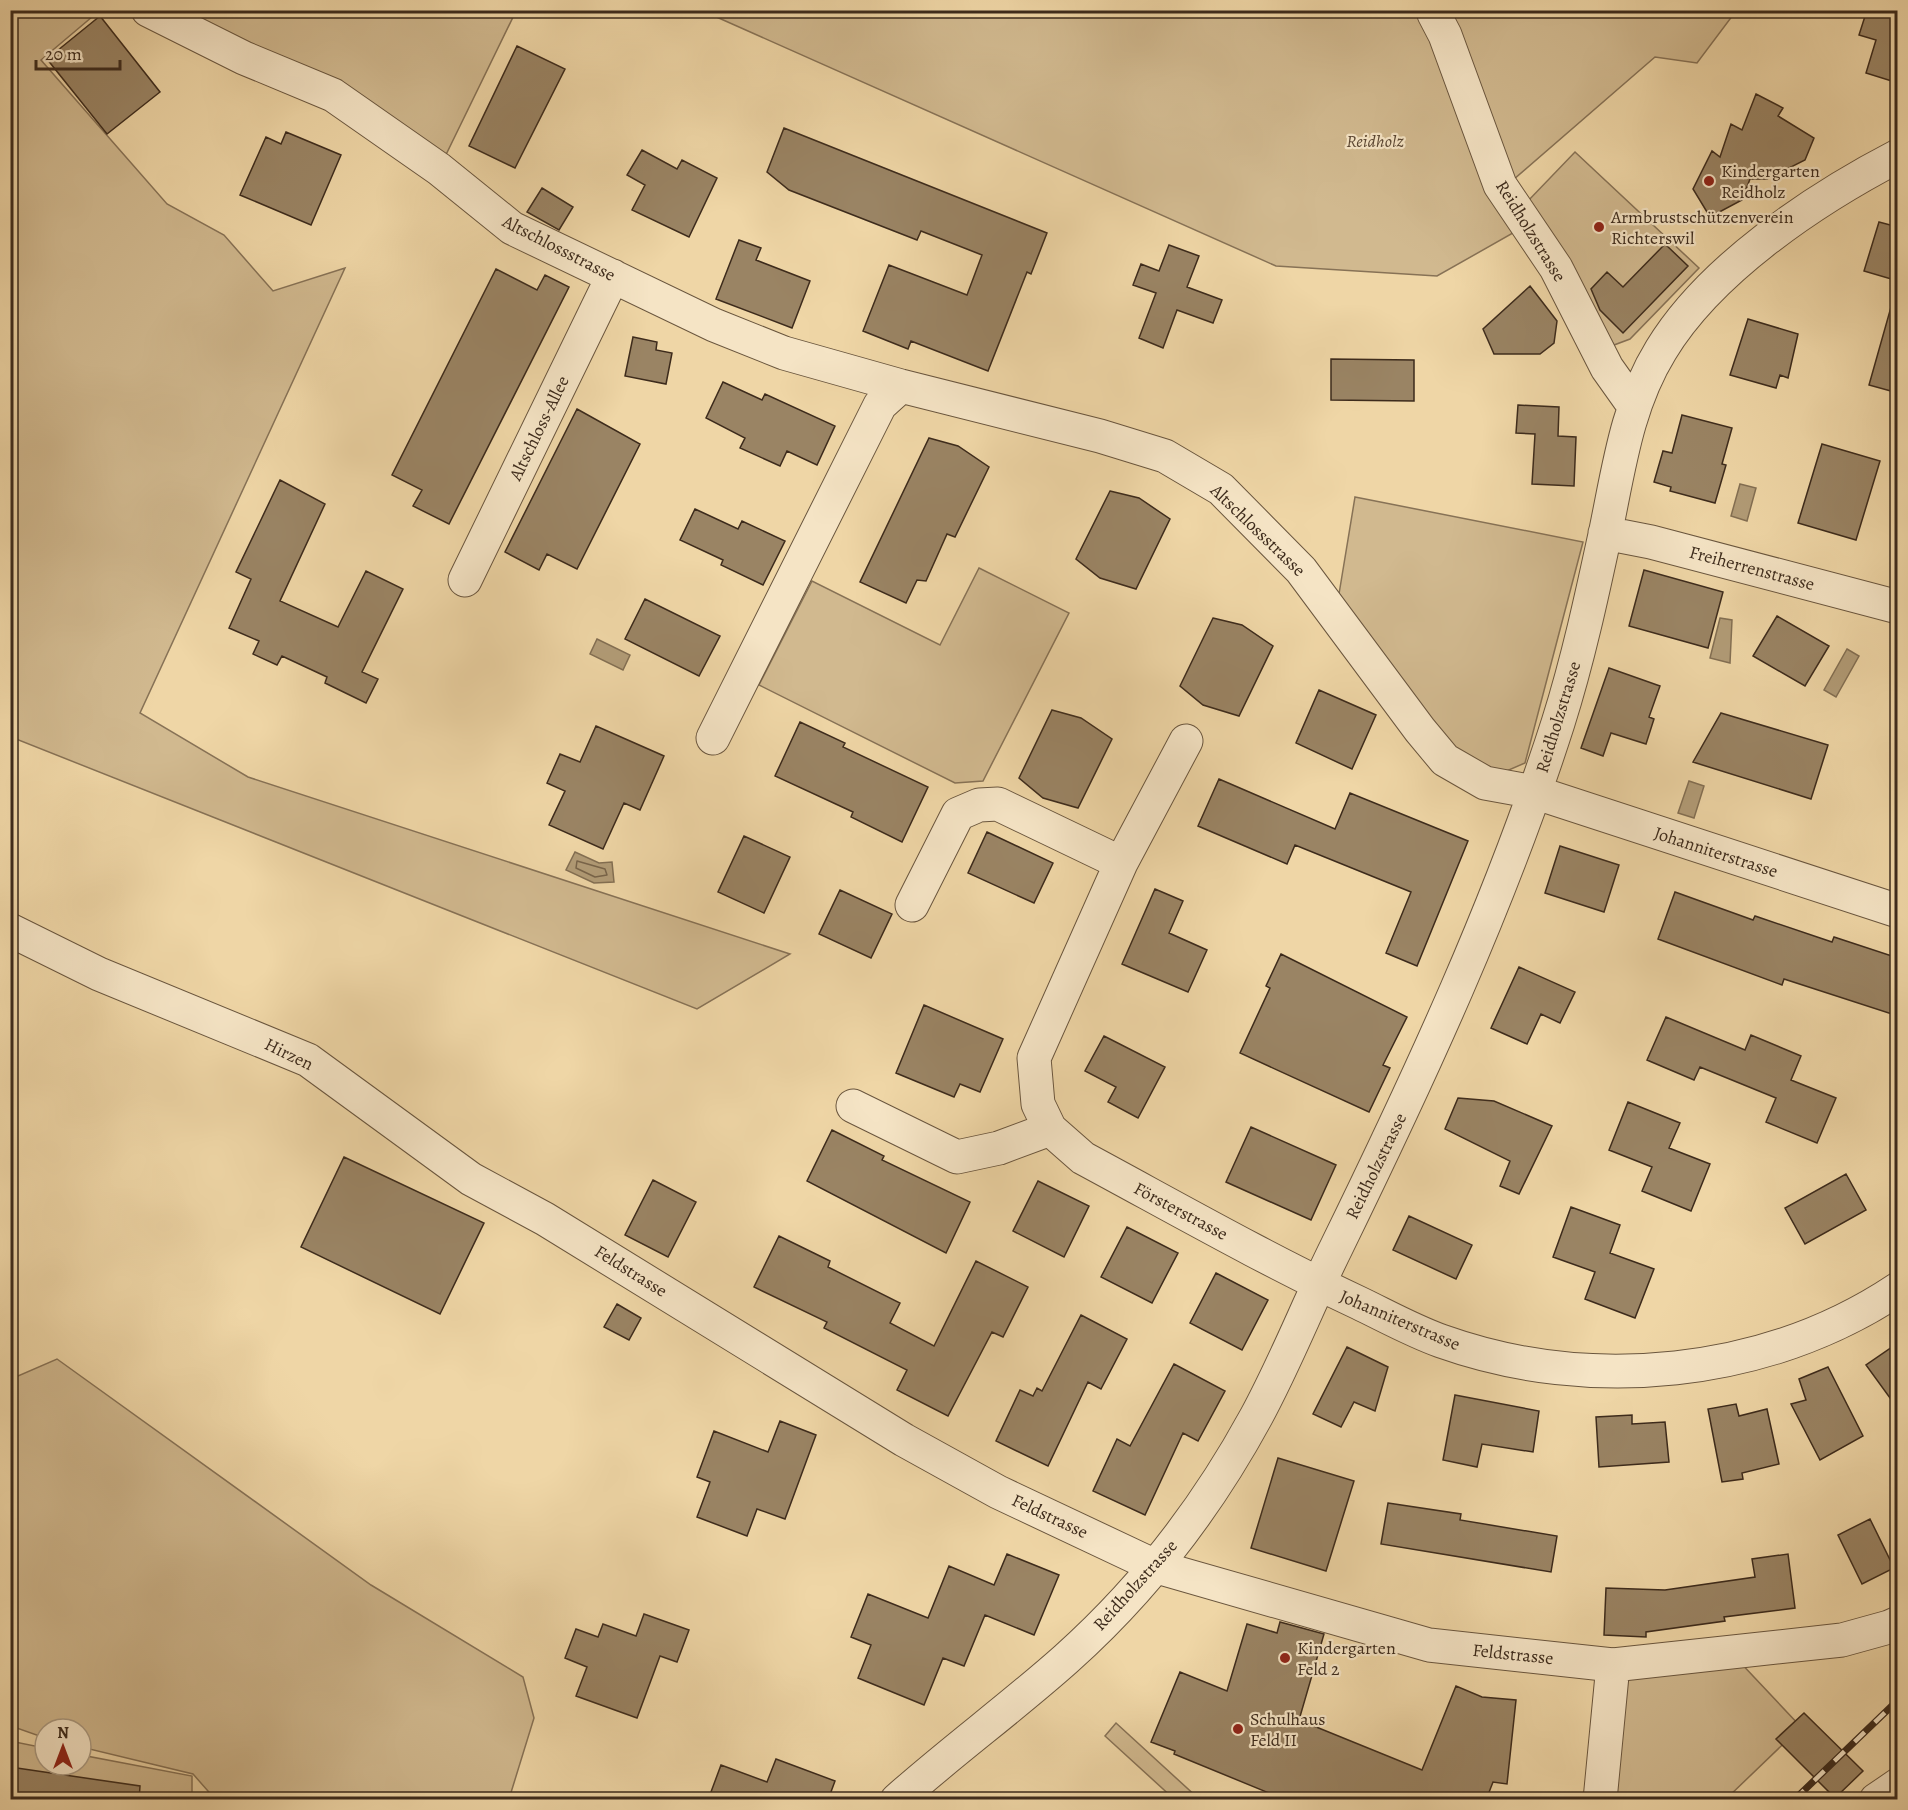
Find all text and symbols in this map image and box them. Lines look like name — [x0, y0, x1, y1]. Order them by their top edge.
scale bar — [36, 33, 120, 71]
text: 20 m — [45, 42, 82, 66]
park label: Reidholz — [1346, 129, 1404, 153]
place label: Kindergarten Reidholz — [1721, 159, 1820, 204]
marker: Kindergarten Reidholz — [1702, 174, 1716, 188]
street label: Reidholzstrasse — [1490, 176, 1572, 286]
place label: Armbrustschützenverein Richterswil — [1610, 205, 1794, 250]
street label: Altschlossstrasse — [498, 209, 620, 287]
marker: Armbrustschützenverein Richterswil — [1592, 220, 1606, 234]
street label: Altschloss-Allee — [503, 372, 575, 485]
street label: Altschlossstrasse — [1204, 478, 1311, 582]
street label: Freiherrenstrasse — [1687, 540, 1817, 596]
street label: Reidholzstrasse — [1530, 658, 1586, 776]
street label: Johanniterstrasse — [1651, 821, 1781, 883]
street label: Hirzen — [261, 1032, 318, 1076]
street label: Reidholzstrasse — [1340, 1109, 1412, 1223]
street label: Försterstrasse — [1130, 1176, 1232, 1246]
street label: Feldstrasse — [590, 1239, 672, 1303]
street label: Johanniterstrasse — [1336, 1284, 1464, 1356]
street label: Feldstrasse — [1008, 1488, 1092, 1544]
street label: Reidholzstrasse — [1087, 1534, 1183, 1636]
place label: Kindergarten Feld 2 — [1297, 1636, 1396, 1681]
street label: Feldstrasse — [1471, 1638, 1555, 1670]
marker: Kindergarten Feld 2 — [1278, 1651, 1292, 1665]
place label: Schulhaus Feld II — [1250, 1707, 1326, 1752]
north arrow — [33, 1717, 93, 1777]
text: N — [57, 1722, 69, 1744]
marker: Schulhaus Feld II — [1231, 1722, 1245, 1736]

